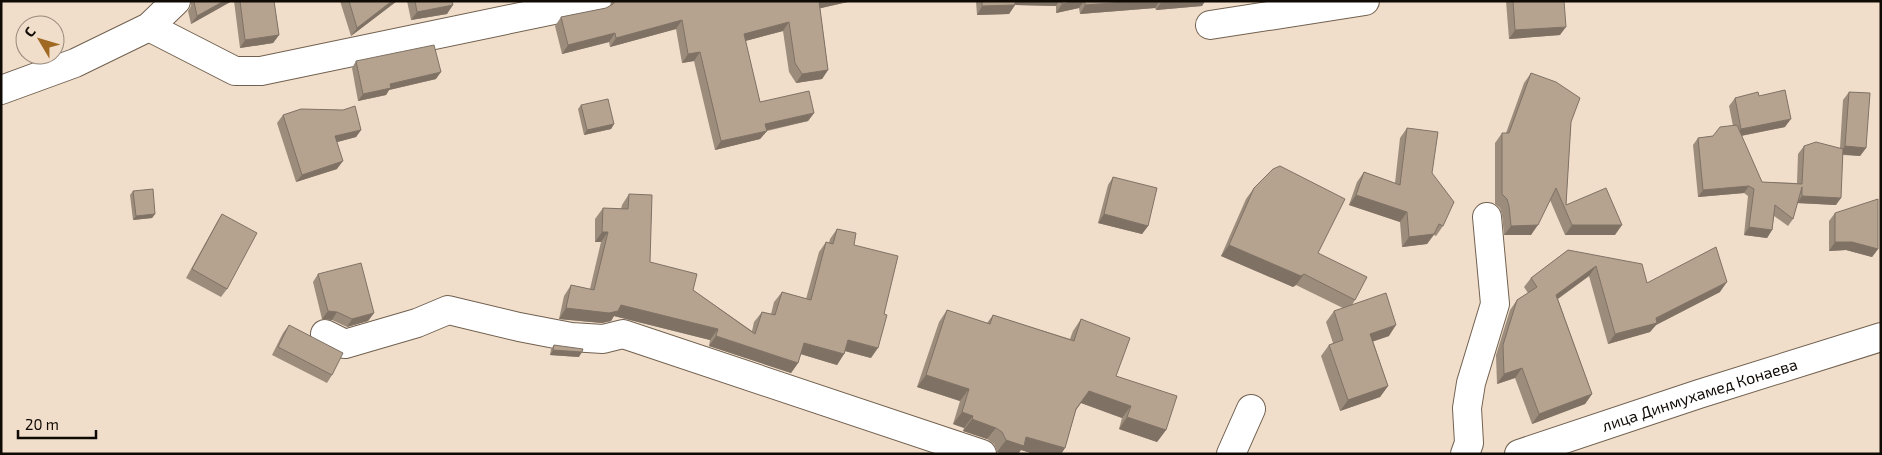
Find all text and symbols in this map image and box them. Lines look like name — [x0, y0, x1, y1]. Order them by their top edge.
north arrow — [15, 15, 65, 65]
text: С — [20, 23, 39, 40]
street label: лица Динмухамед Конаева — [1599, 354, 1800, 435]
scale bar — [18, 408, 95, 440]
text: 20 m — [25, 415, 59, 433]

